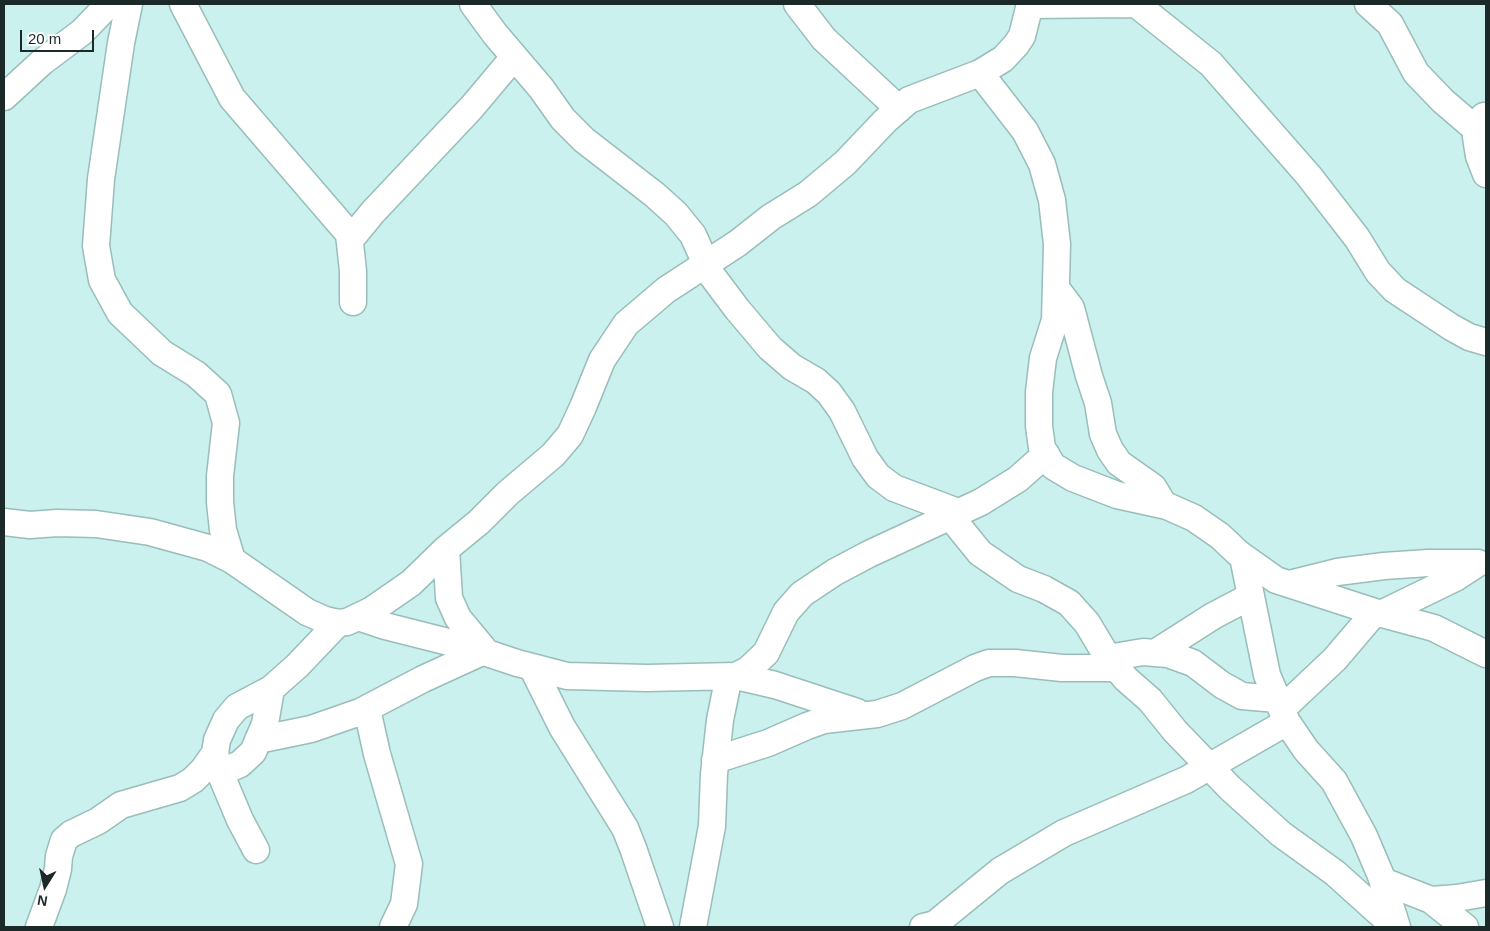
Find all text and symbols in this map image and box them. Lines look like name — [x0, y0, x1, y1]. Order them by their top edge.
scale bar — [22, 20, 96, 52]
text: 20 m — [28, 30, 61, 47]
north arrow — [20, 861, 70, 911]
text: N — [36, 892, 49, 910]

